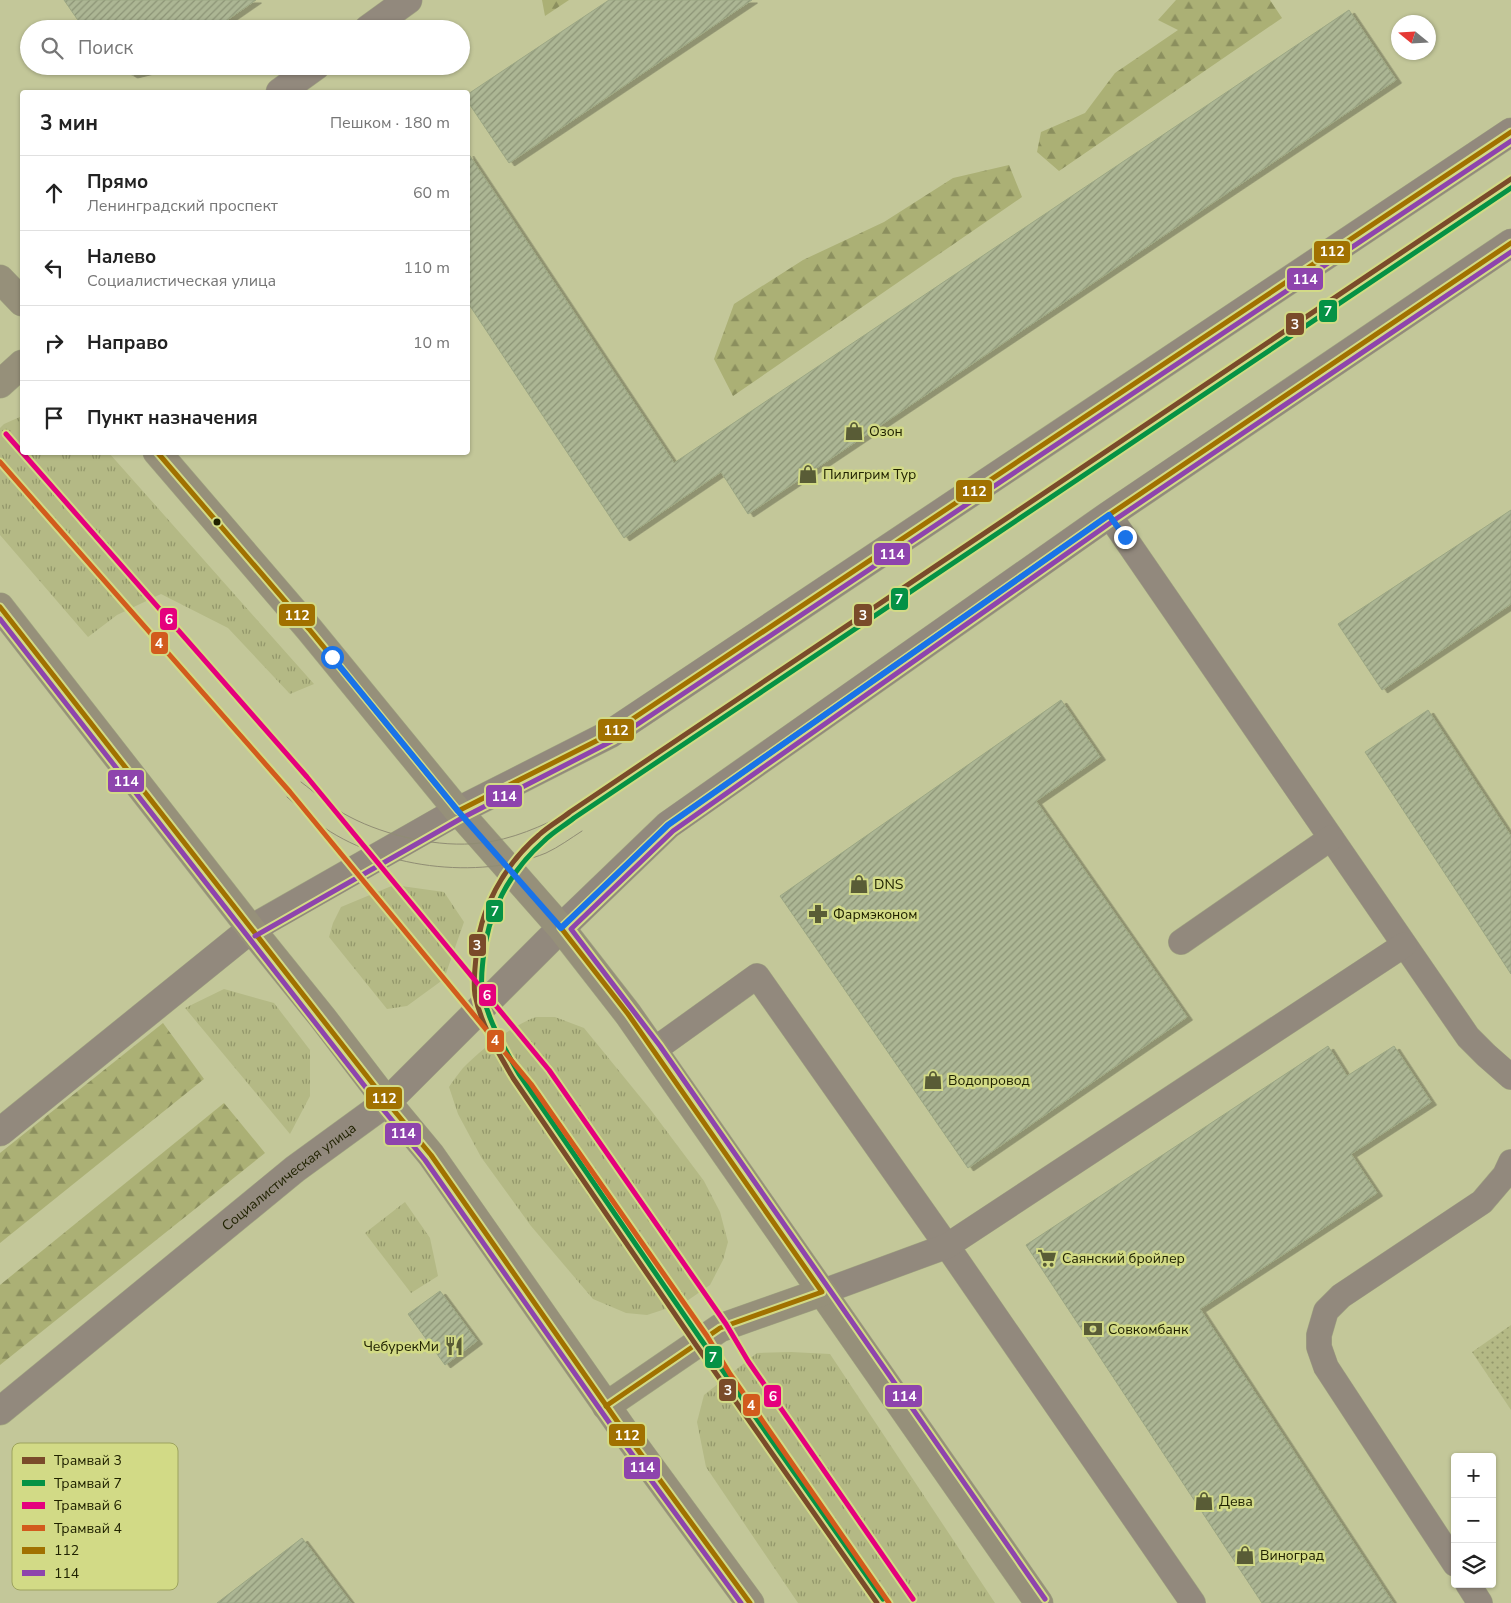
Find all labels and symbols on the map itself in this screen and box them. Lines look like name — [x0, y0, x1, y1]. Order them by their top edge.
north arrow — [1391, 15, 1436, 60]
line badge: 112 — [1313, 240, 1351, 264]
text: 112 — [1319, 242, 1345, 261]
line badge: 114 — [1286, 267, 1324, 291]
text: 114 — [1292, 270, 1318, 289]
line badge: 7 — [1318, 299, 1338, 323]
text: 7 — [1324, 302, 1332, 321]
line badge: 3 — [1285, 312, 1305, 336]
text: 3 — [1291, 315, 1299, 334]
shop icon: Озон — [843, 420, 865, 442]
place label: Озон — [869, 422, 903, 441]
shop icon: Пилигрим Тур — [797, 463, 819, 485]
place label: Пилигрим Тур — [823, 465, 916, 484]
line badge: 112 — [955, 479, 993, 503]
text: 112 — [961, 482, 987, 501]
unlabelled marker — [212, 517, 222, 527]
route end — [1114, 526, 1137, 549]
line badge: 114 — [873, 542, 911, 566]
text: 114 — [879, 545, 905, 564]
line badge: 7 — [890, 587, 909, 611]
text: 7 — [895, 590, 903, 609]
line badge: 112 — [278, 603, 316, 627]
line badge: 3 — [853, 603, 873, 627]
text: 112 — [284, 606, 310, 625]
text: 3 — [859, 606, 867, 625]
line badge: 6 — [159, 607, 178, 631]
text: 6 — [165, 610, 173, 629]
line badge: 4 — [150, 631, 169, 655]
text: 4 — [155, 634, 164, 653]
route start — [321, 646, 344, 669]
line badge: 112 — [597, 718, 635, 742]
text: 112 — [603, 721, 629, 740]
line badge: 114 — [107, 769, 145, 793]
text: 114 — [113, 772, 139, 791]
line badge: 114 — [485, 784, 523, 808]
text: 114 — [491, 787, 517, 806]
shop icon: DNS — [848, 873, 870, 895]
place label: DNS — [874, 875, 904, 894]
line badge: 7 — [485, 899, 504, 923]
text: 7 — [491, 902, 499, 921]
pharmacy icon: Фармэконом — [807, 903, 829, 925]
place label: Фармэконом — [833, 905, 917, 924]
line badge: 3 — [468, 933, 487, 957]
text: 3 — [473, 936, 481, 955]
line badge: 6 — [478, 983, 497, 1007]
text: 6 — [483, 986, 491, 1005]
line badge: 4 — [486, 1029, 505, 1053]
text: 4 — [491, 1031, 500, 1050]
shop icon: Водопровод — [922, 1069, 944, 1091]
place label: Водопровод — [948, 1071, 1030, 1090]
line badge: 112 — [365, 1086, 403, 1110]
text: 112 — [371, 1089, 397, 1108]
street label: Социалистическая улица — [218, 1118, 360, 1235]
line badge: 114 — [384, 1122, 422, 1146]
text: 114 — [390, 1124, 416, 1143]
supermarket icon: Саянский бройлер — [1036, 1247, 1058, 1269]
place label: Саянский бройлер — [1062, 1249, 1185, 1268]
bank icon: Совкомбанк — [1082, 1318, 1104, 1340]
place label: Совкомбанк — [1108, 1320, 1189, 1339]
restaurant icon: ЧебурекМи — [443, 1335, 465, 1357]
place label: ЧебурекМи — [363, 1337, 439, 1356]
line badge: 7 — [704, 1345, 723, 1369]
text: 7 — [709, 1348, 717, 1367]
line badge: 3 — [718, 1378, 737, 1402]
text: 3 — [724, 1381, 732, 1400]
line badge: 6 — [763, 1384, 782, 1408]
line badge: 114 — [884, 1384, 923, 1408]
text: 6 — [769, 1387, 777, 1406]
text: 114 — [891, 1387, 917, 1406]
line badge: 4 — [742, 1393, 761, 1417]
text: 4 — [747, 1396, 756, 1415]
line badge: 112 — [608, 1423, 646, 1447]
text: 112 — [614, 1426, 640, 1445]
legend — [12, 1443, 178, 1590]
text: Трамвай 3 — [54, 1451, 122, 1470]
line badge: 114 — [623, 1456, 661, 1480]
text: 114 — [629, 1458, 655, 1477]
text: Трамвай 7 — [54, 1474, 122, 1493]
shop icon: Дева — [1193, 1490, 1215, 1512]
place label: Дева — [1219, 1492, 1253, 1511]
text: Трамвай 6 — [54, 1496, 122, 1515]
text: Трамвай 4 — [54, 1519, 122, 1538]
text: 112 — [54, 1541, 79, 1560]
shop icon: Виноград — [1234, 1544, 1256, 1566]
place label: Виноград — [1260, 1546, 1324, 1565]
text: 114 — [54, 1564, 79, 1583]

